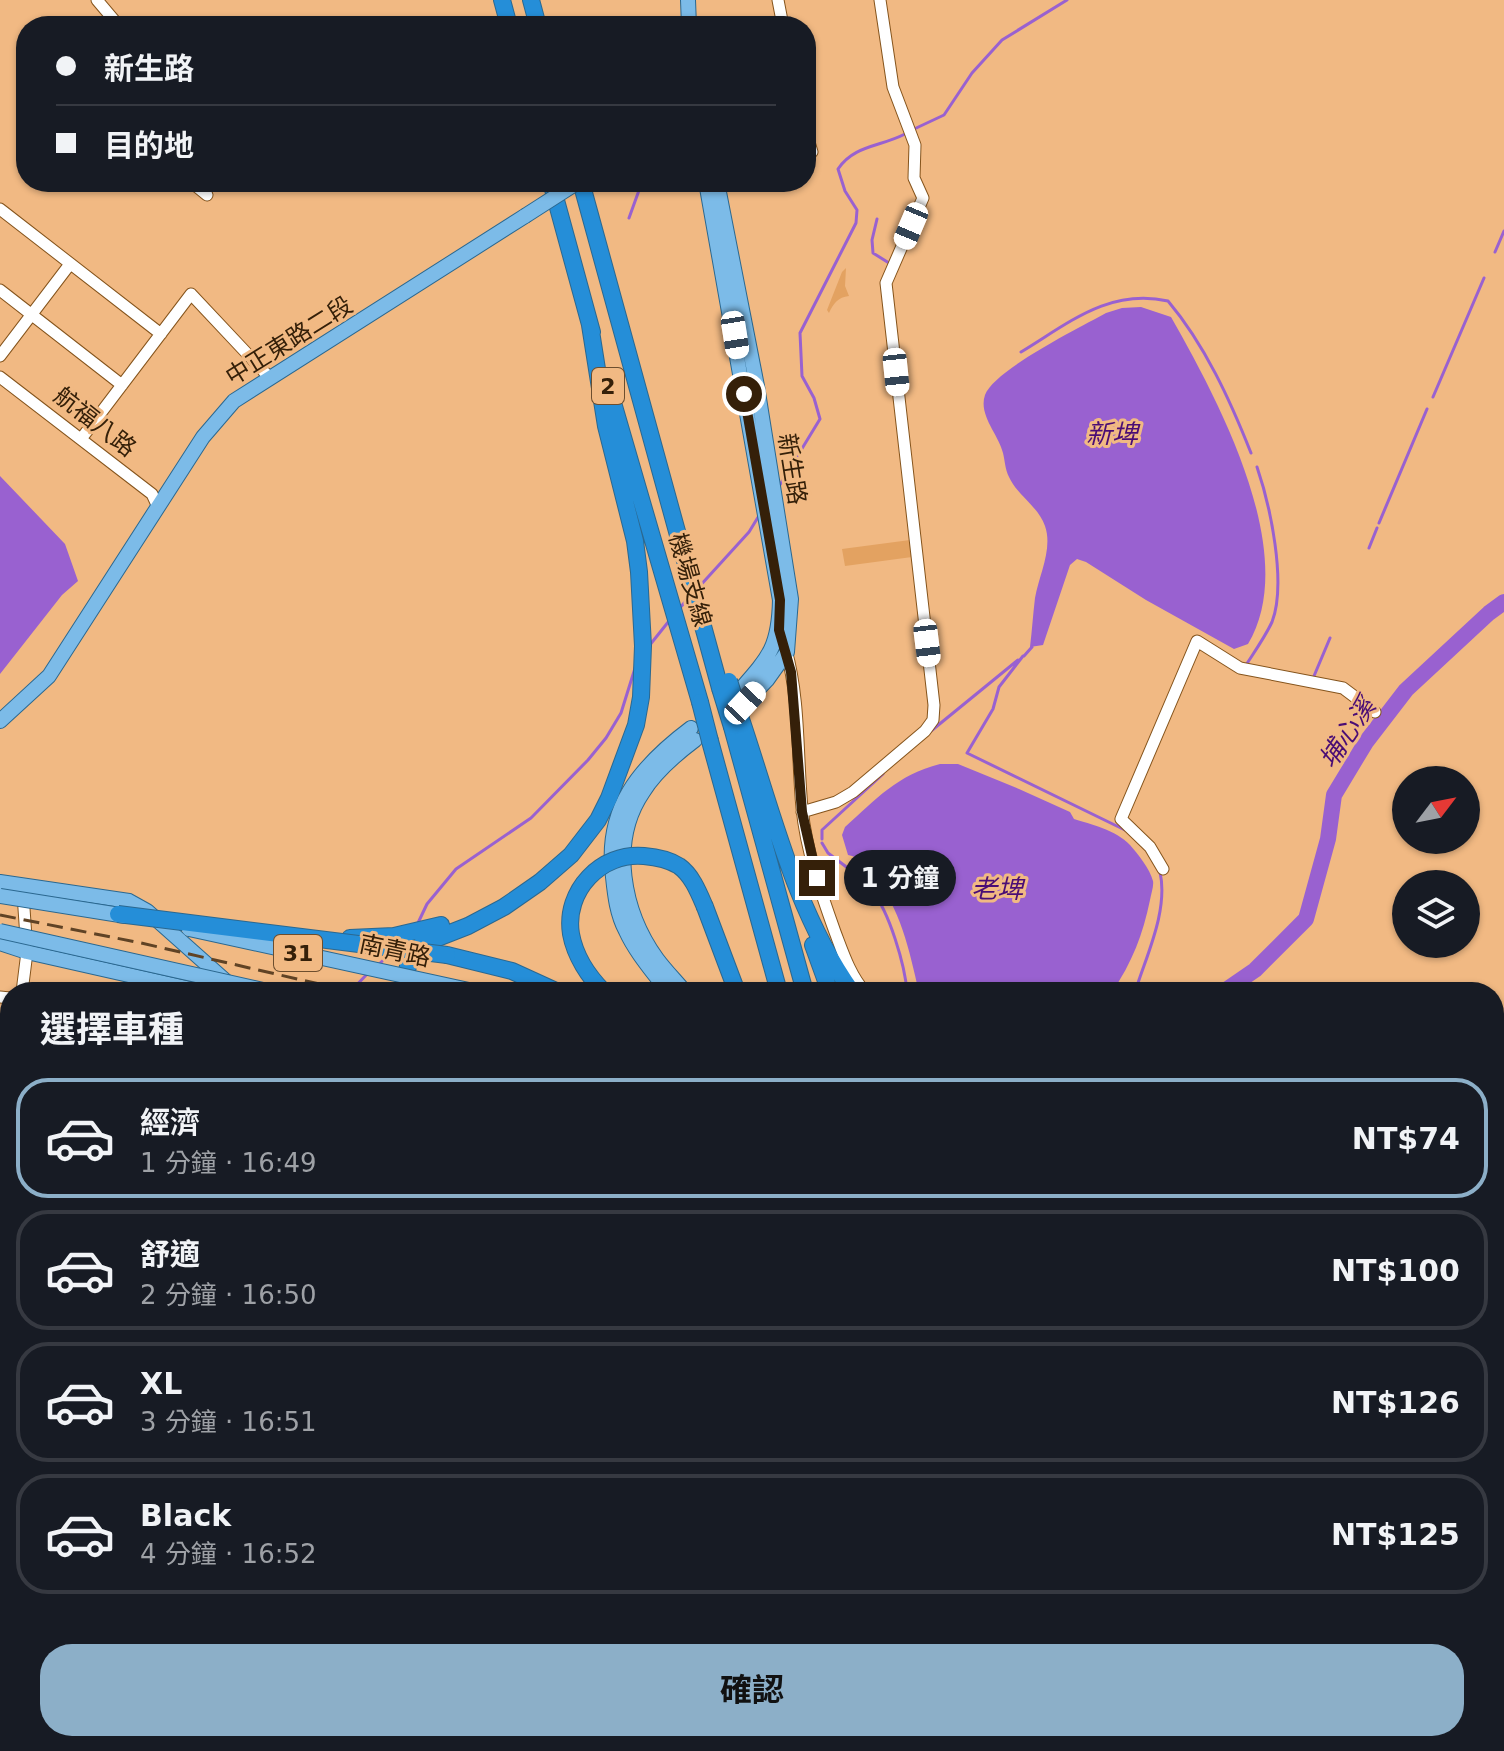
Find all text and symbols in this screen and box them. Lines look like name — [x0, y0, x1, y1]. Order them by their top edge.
text: 新生路 — [104, 51, 194, 86]
text: 目的地 — [104, 128, 194, 163]
car — [891, 199, 931, 253]
street label: 中正東路二段 — [221, 291, 357, 391]
car — [719, 309, 751, 361]
car — [882, 347, 910, 397]
road number: 2 — [592, 368, 624, 404]
route start — [726, 376, 762, 412]
street label: 航福八路 — [49, 381, 141, 463]
water label: 新埤 — [1086, 419, 1141, 449]
street label: 新生路 — [773, 431, 811, 507]
street label: 機場支線 — [663, 530, 717, 630]
car — [912, 618, 942, 668]
car — [720, 677, 770, 729]
water label: 埔心溪 — [1313, 689, 1383, 774]
north arrow — [1392, 766, 1480, 854]
map controls — [1392, 766, 1480, 958]
callout: 1 分鐘 — [845, 850, 957, 906]
route end — [799, 860, 835, 896]
text: 1 分鐘 — [860, 863, 940, 893]
button: layers — [1392, 870, 1480, 958]
water label: 老埤 — [971, 874, 1026, 904]
street label: 南青路 — [357, 930, 433, 972]
road number: 31 — [274, 935, 322, 971]
text: 選擇車種 — [40, 1009, 184, 1050]
icon: car — [44, 1102, 116, 1174]
text: 經濟 — [140, 1105, 200, 1140]
text: NT$74 — [1352, 1121, 1460, 1156]
text: 1 分鐘 · 16:49 — [140, 1148, 317, 1178]
icon: car — [44, 1234, 116, 1306]
text: 舒適 — [140, 1237, 200, 1272]
text: NT$100 — [1331, 1253, 1460, 1288]
text: 2 分鐘 · 16:50 — [140, 1280, 317, 1310]
icon: car — [44, 1366, 116, 1438]
text: XL — [140, 1366, 182, 1401]
text: NT$126 — [1331, 1385, 1460, 1420]
text: 3 分鐘 · 16:51 — [140, 1407, 317, 1437]
icon: car — [44, 1498, 116, 1570]
text: Black — [140, 1498, 231, 1533]
text: NT$125 — [1331, 1517, 1460, 1552]
text: 4 分鐘 · 16:52 — [140, 1539, 317, 1569]
button: 確認 — [40, 1644, 1464, 1736]

